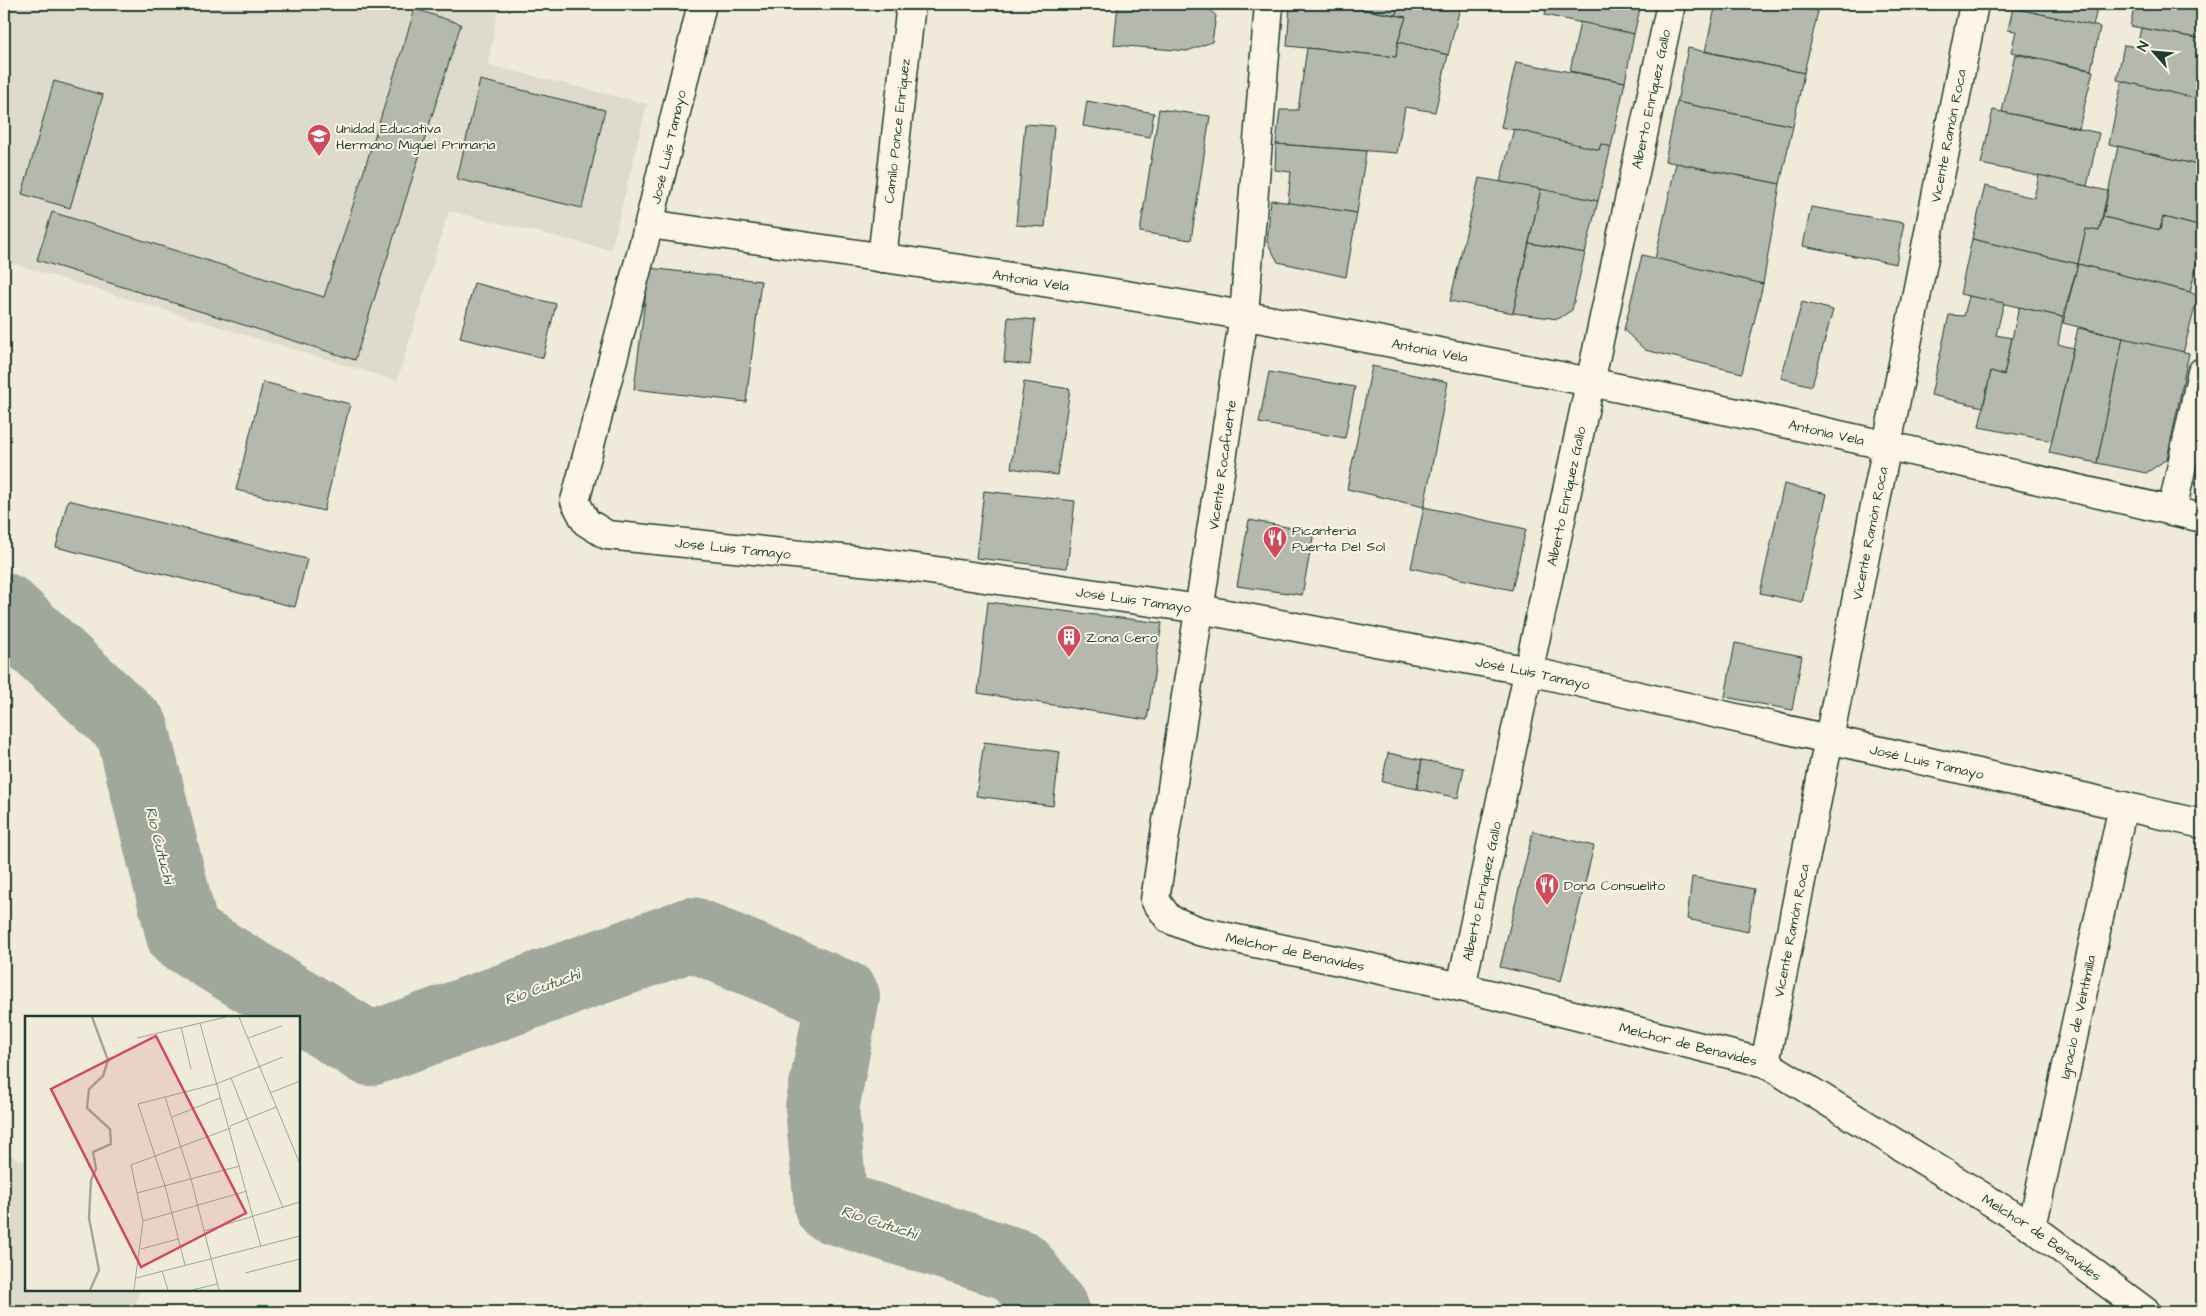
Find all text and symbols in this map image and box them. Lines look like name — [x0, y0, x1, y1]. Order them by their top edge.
street label: Alberto Enríquez Gallo — [1627, 27, 1676, 171]
north arrow — [2128, 28, 2178, 78]
text: N — [2132, 38, 2154, 55]
street label: Camilo Ponce Enríquez — [879, 57, 916, 204]
street label: Vicente Ramón Roca — [1926, 68, 1972, 205]
street label: José Luis Tamayo — [646, 88, 692, 206]
place label: Unidad Educativa Hermano Miguel Primaria — [336, 119, 495, 155]
school or university icon: Unidad Educativa Hermano Miguel Primaria — [306, 123, 332, 157]
street label: Antonia Vela — [991, 265, 1070, 297]
street label: Antonia Vela — [1390, 334, 1469, 368]
street label: Vicente Rocafuerte — [1204, 398, 1242, 531]
street label: Antonia Vela — [1786, 415, 1866, 451]
street label: Alberto Enríquez Gallo — [1542, 425, 1592, 568]
street label: Vicente Ramón Roca — [1848, 465, 1893, 602]
place label: Picanteria Puerta Del Sol — [1292, 521, 1385, 557]
restaurant icon: Picanteria Puerta Del Sol — [1262, 525, 1288, 559]
street label: José Luis Tamayo — [674, 533, 792, 565]
street label: José Luis Tamayo — [1074, 582, 1193, 619]
building icon: Zona Cero — [1056, 624, 1082, 658]
place label: Zona Cero — [1086, 628, 1158, 648]
street label: José Luis Tamayo — [1474, 652, 1592, 696]
street label: José Luis Tamayo — [1868, 740, 1986, 785]
water label: Río Cutuchi — [140, 804, 180, 887]
street label: Alberto Enríquez Gallo — [1458, 820, 1507, 963]
street label: Vicente Ramón Roca — [1769, 862, 1815, 999]
restaurant icon: Dona Consuelito — [1534, 872, 1560, 906]
place label: Dona Consuelito — [1564, 876, 1665, 896]
street label: Melchor de Benavides — [1224, 928, 1366, 977]
street label: Ignacio de Veintimilla — [2055, 953, 2102, 1081]
water label: Río Cutuchi — [502, 964, 584, 1011]
inset map — [25, 1016, 300, 1291]
street label: Melchor de Benavides — [1617, 1018, 1759, 1072]
street label: Melchor de Benavides — [1978, 1189, 2105, 1286]
water label: Río Cutuchi — [838, 1200, 921, 1245]

